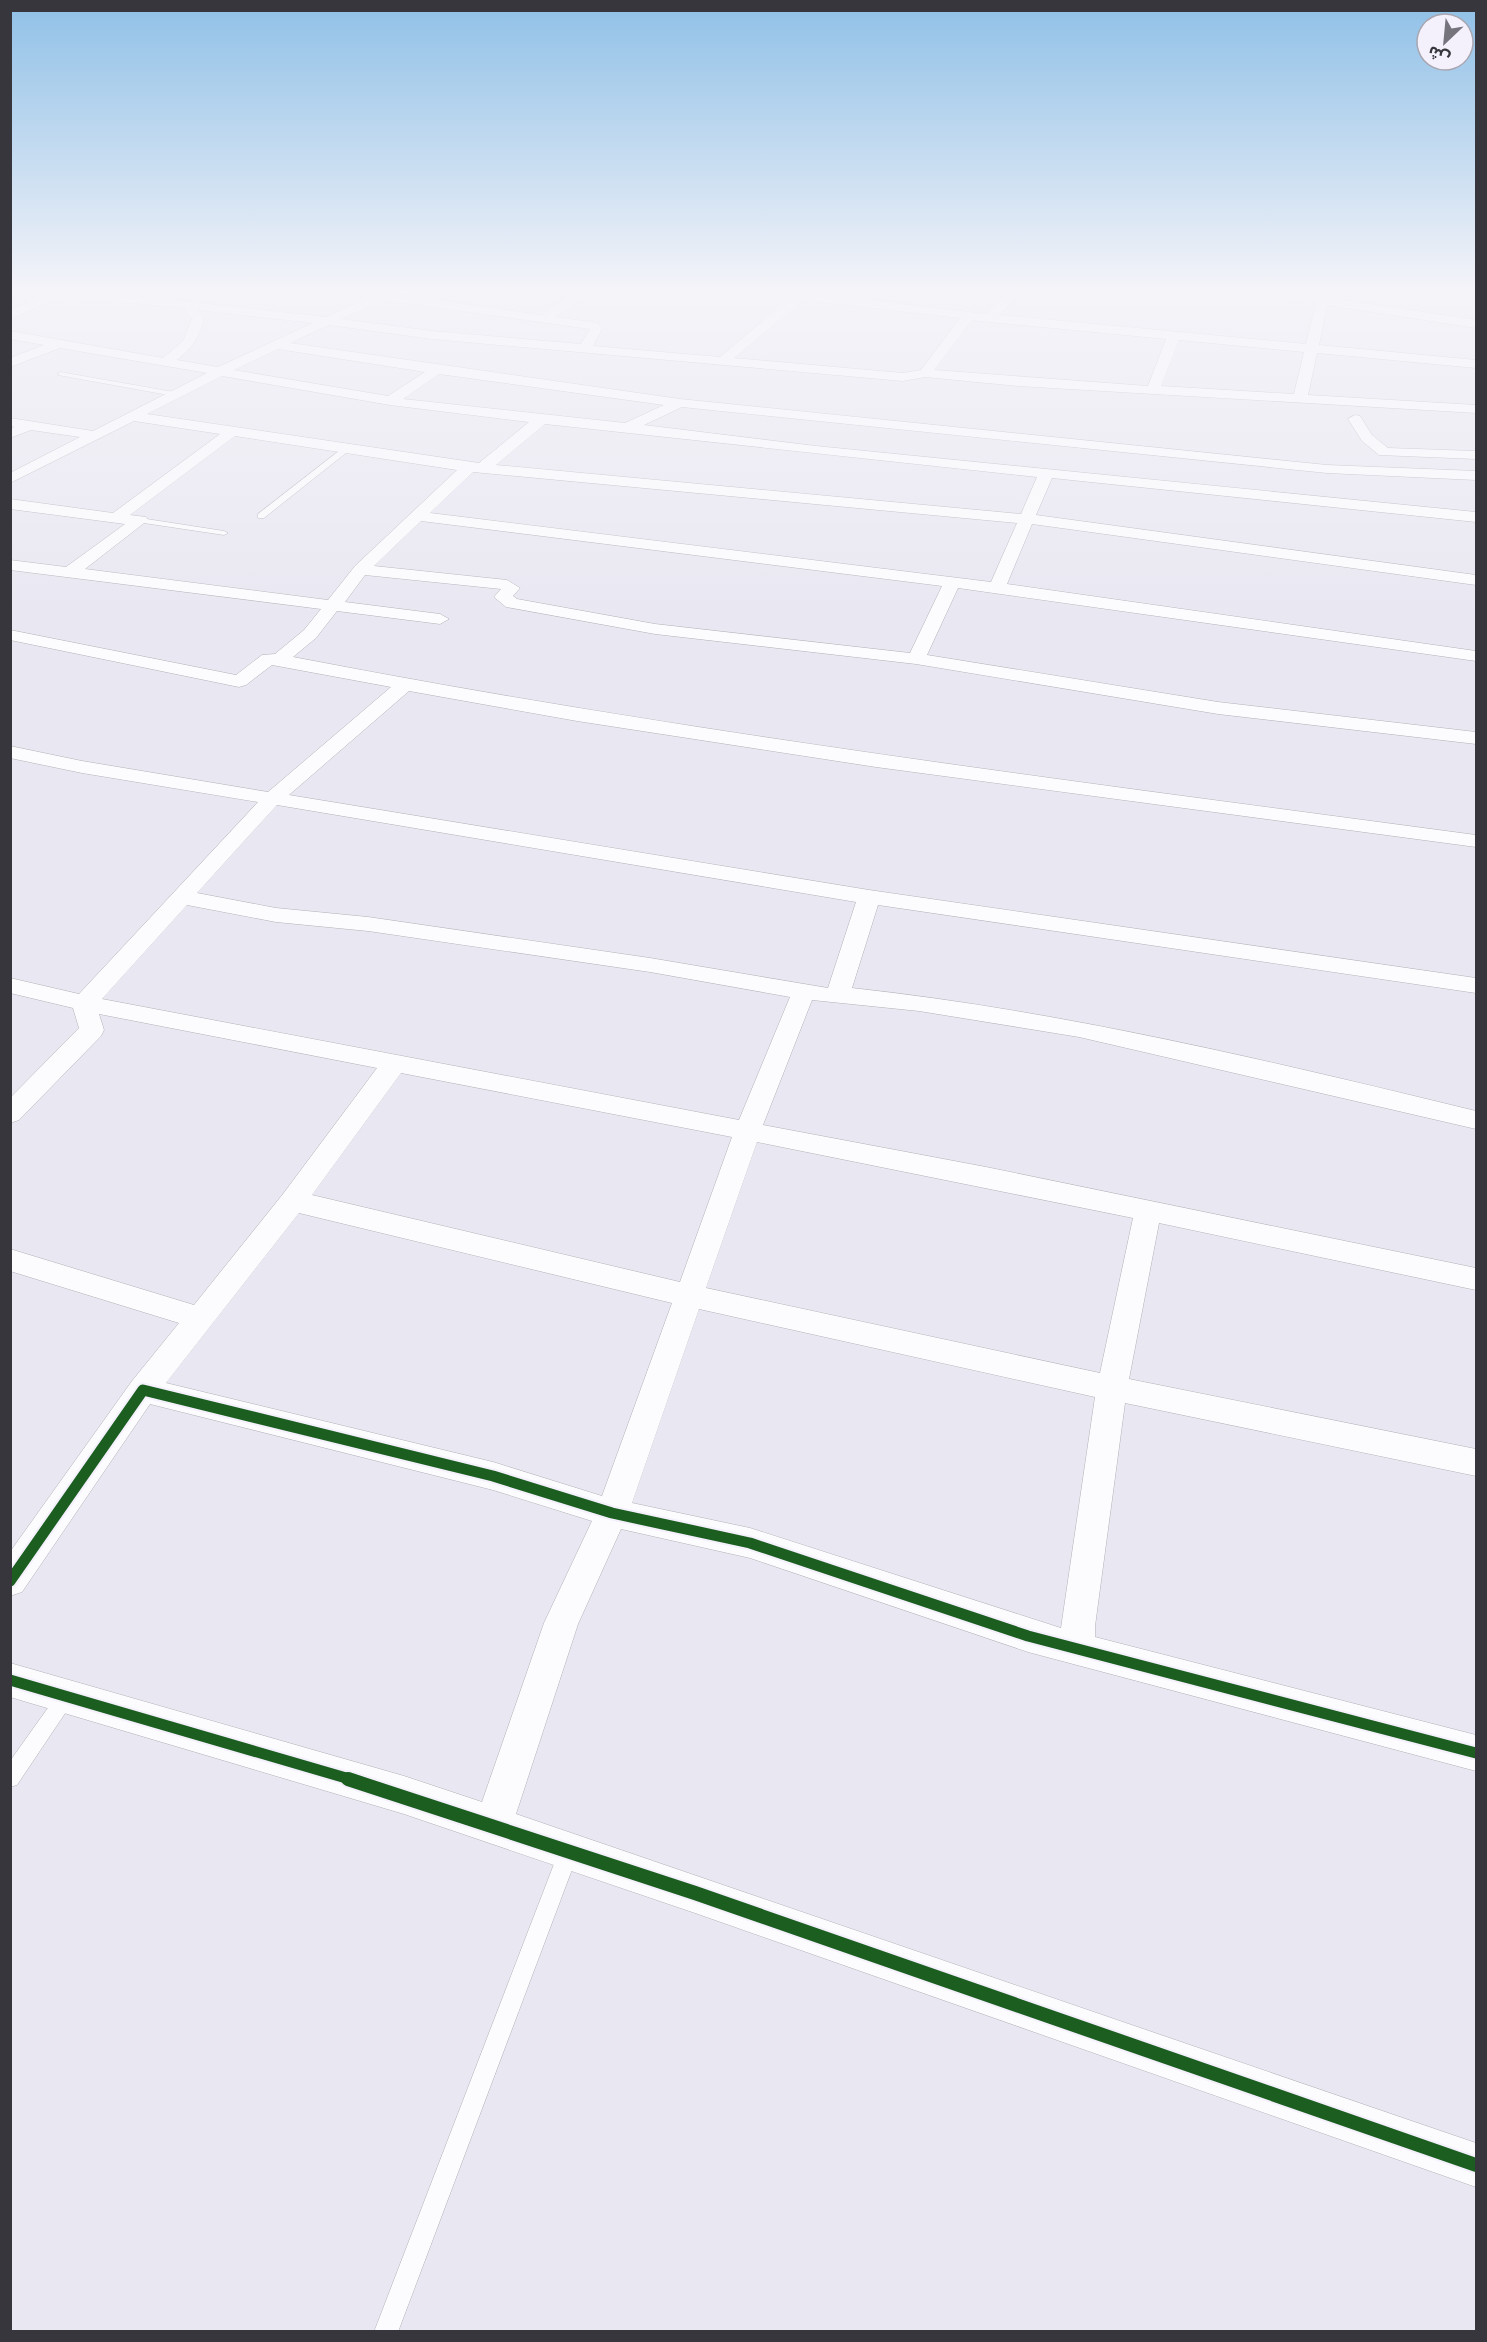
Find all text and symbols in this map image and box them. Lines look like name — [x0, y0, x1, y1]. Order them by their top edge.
north arrow — [1415, 12, 1475, 72]
text: ش — [1421, 34, 1456, 75]

